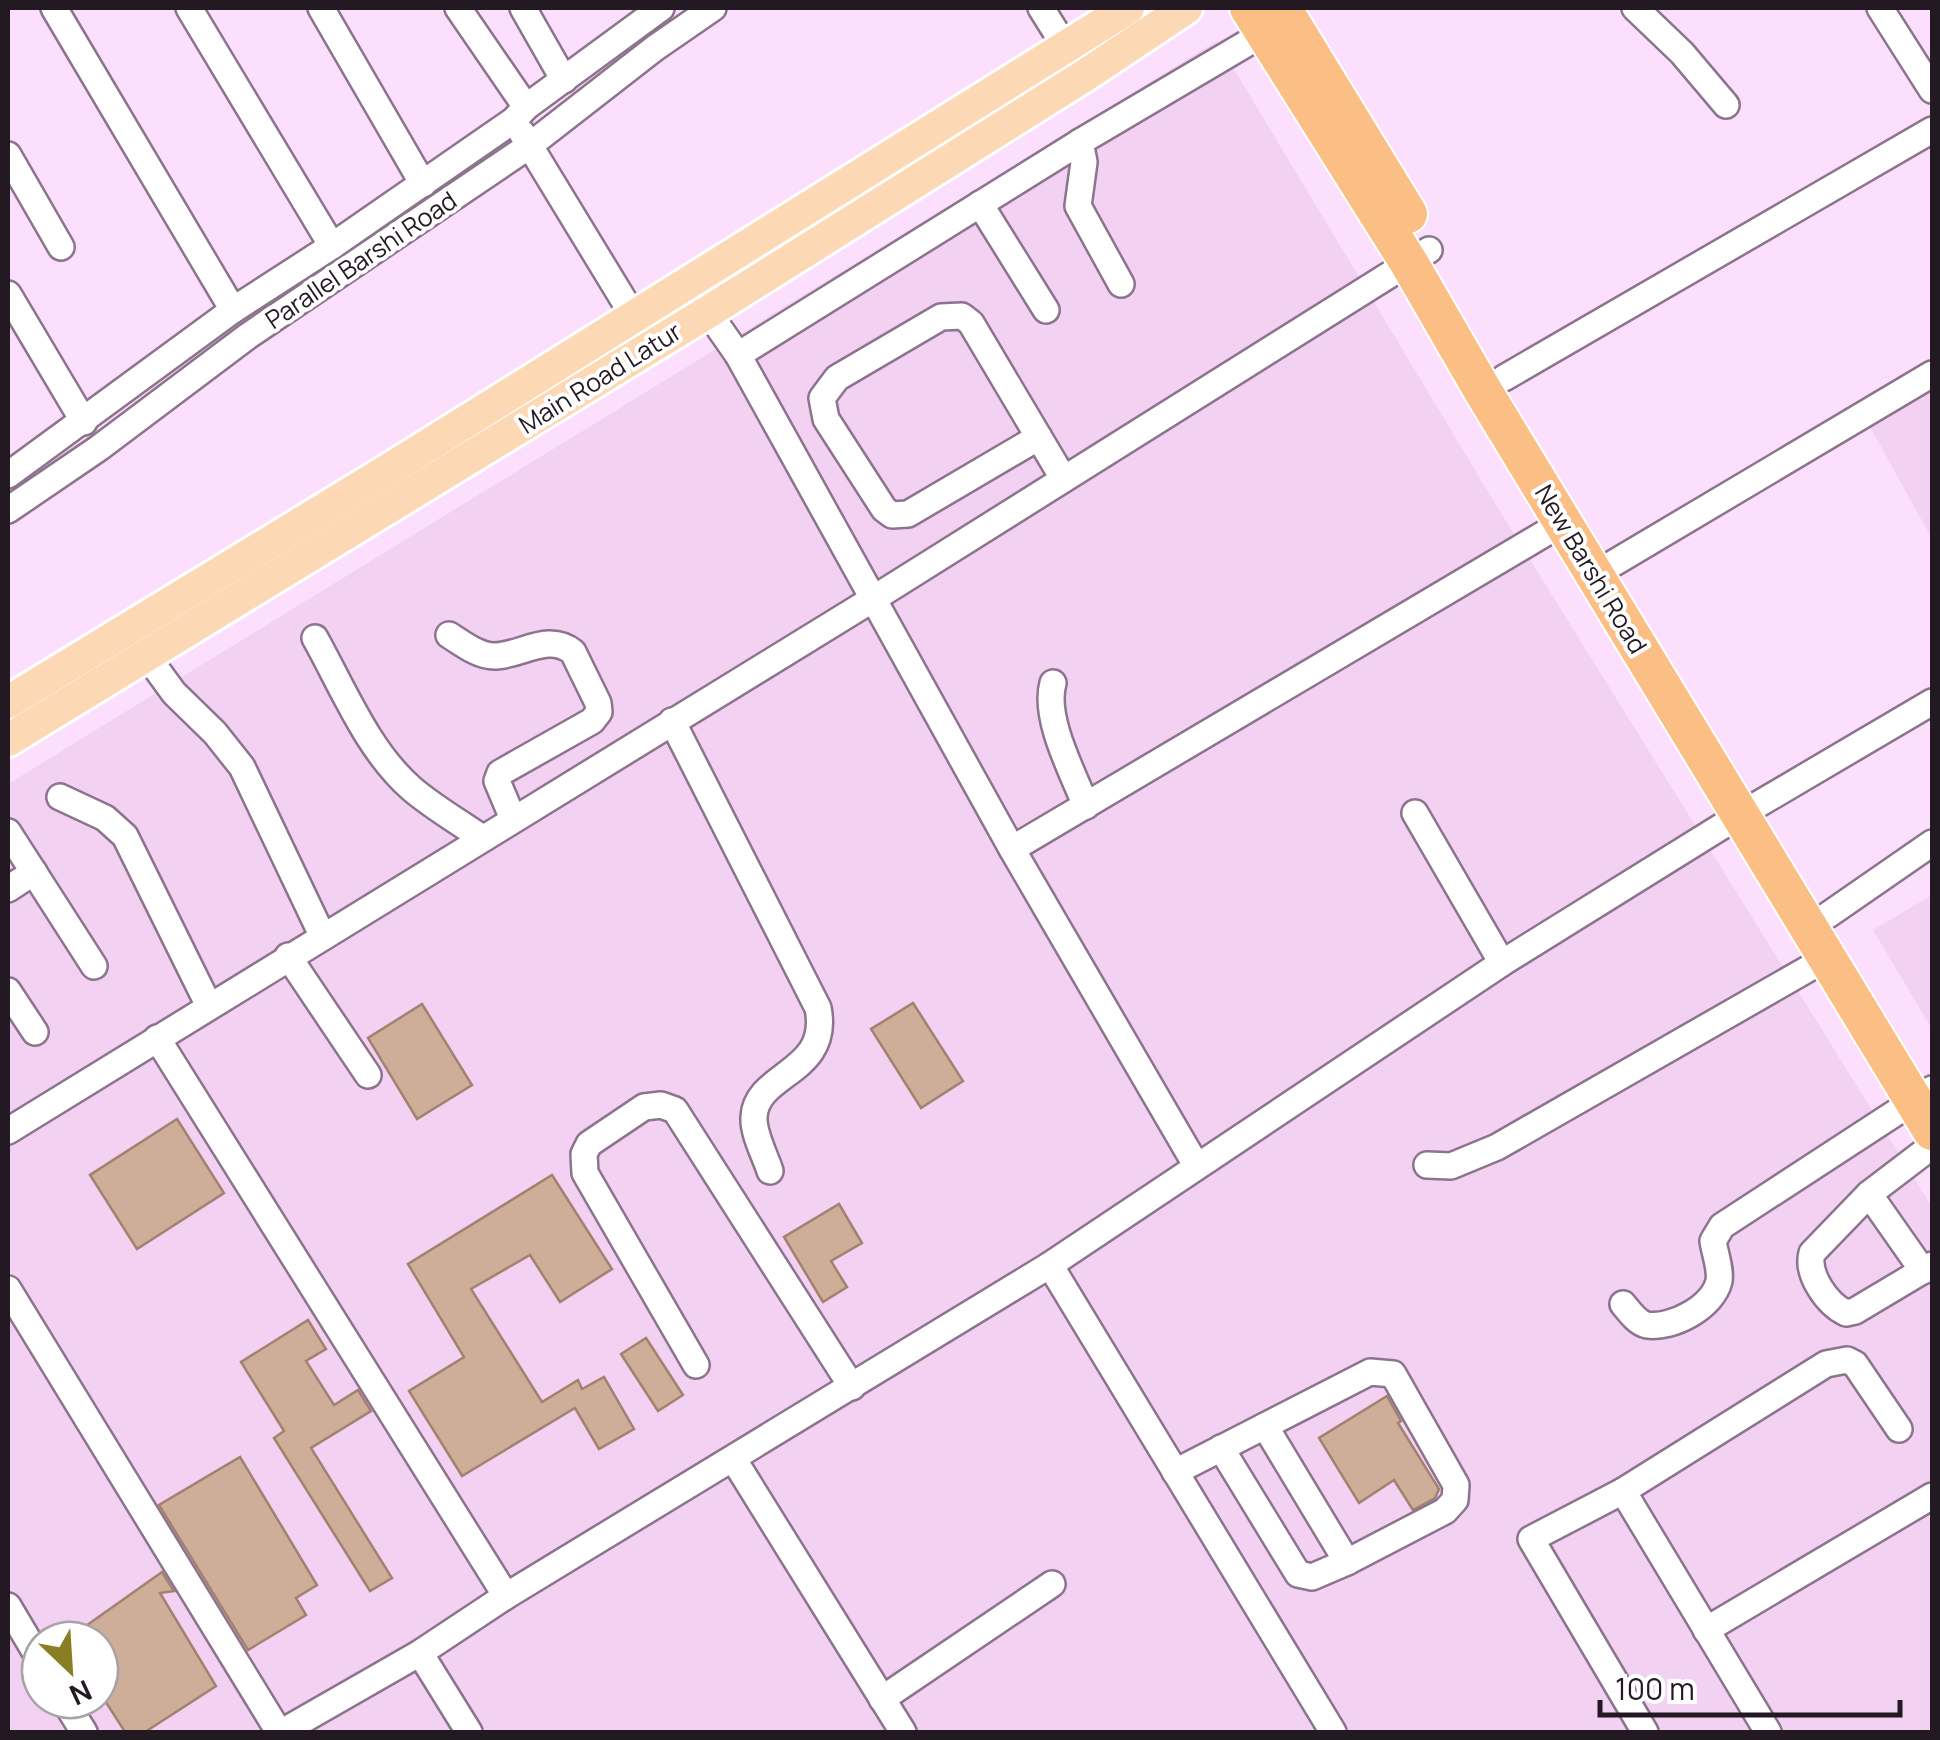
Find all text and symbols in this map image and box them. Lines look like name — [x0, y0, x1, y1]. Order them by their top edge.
street label: Parallel Barshi Road — [258, 183, 463, 337]
street label: Main Road Latur — [512, 314, 688, 442]
street label: New Barshi Road — [1527, 478, 1656, 660]
north arrow — [20, 1620, 120, 1720]
scale bar — [1600, 1655, 1900, 1717]
text: 100 m — [1615, 1668, 1695, 1709]
text: N — [64, 1672, 98, 1715]

